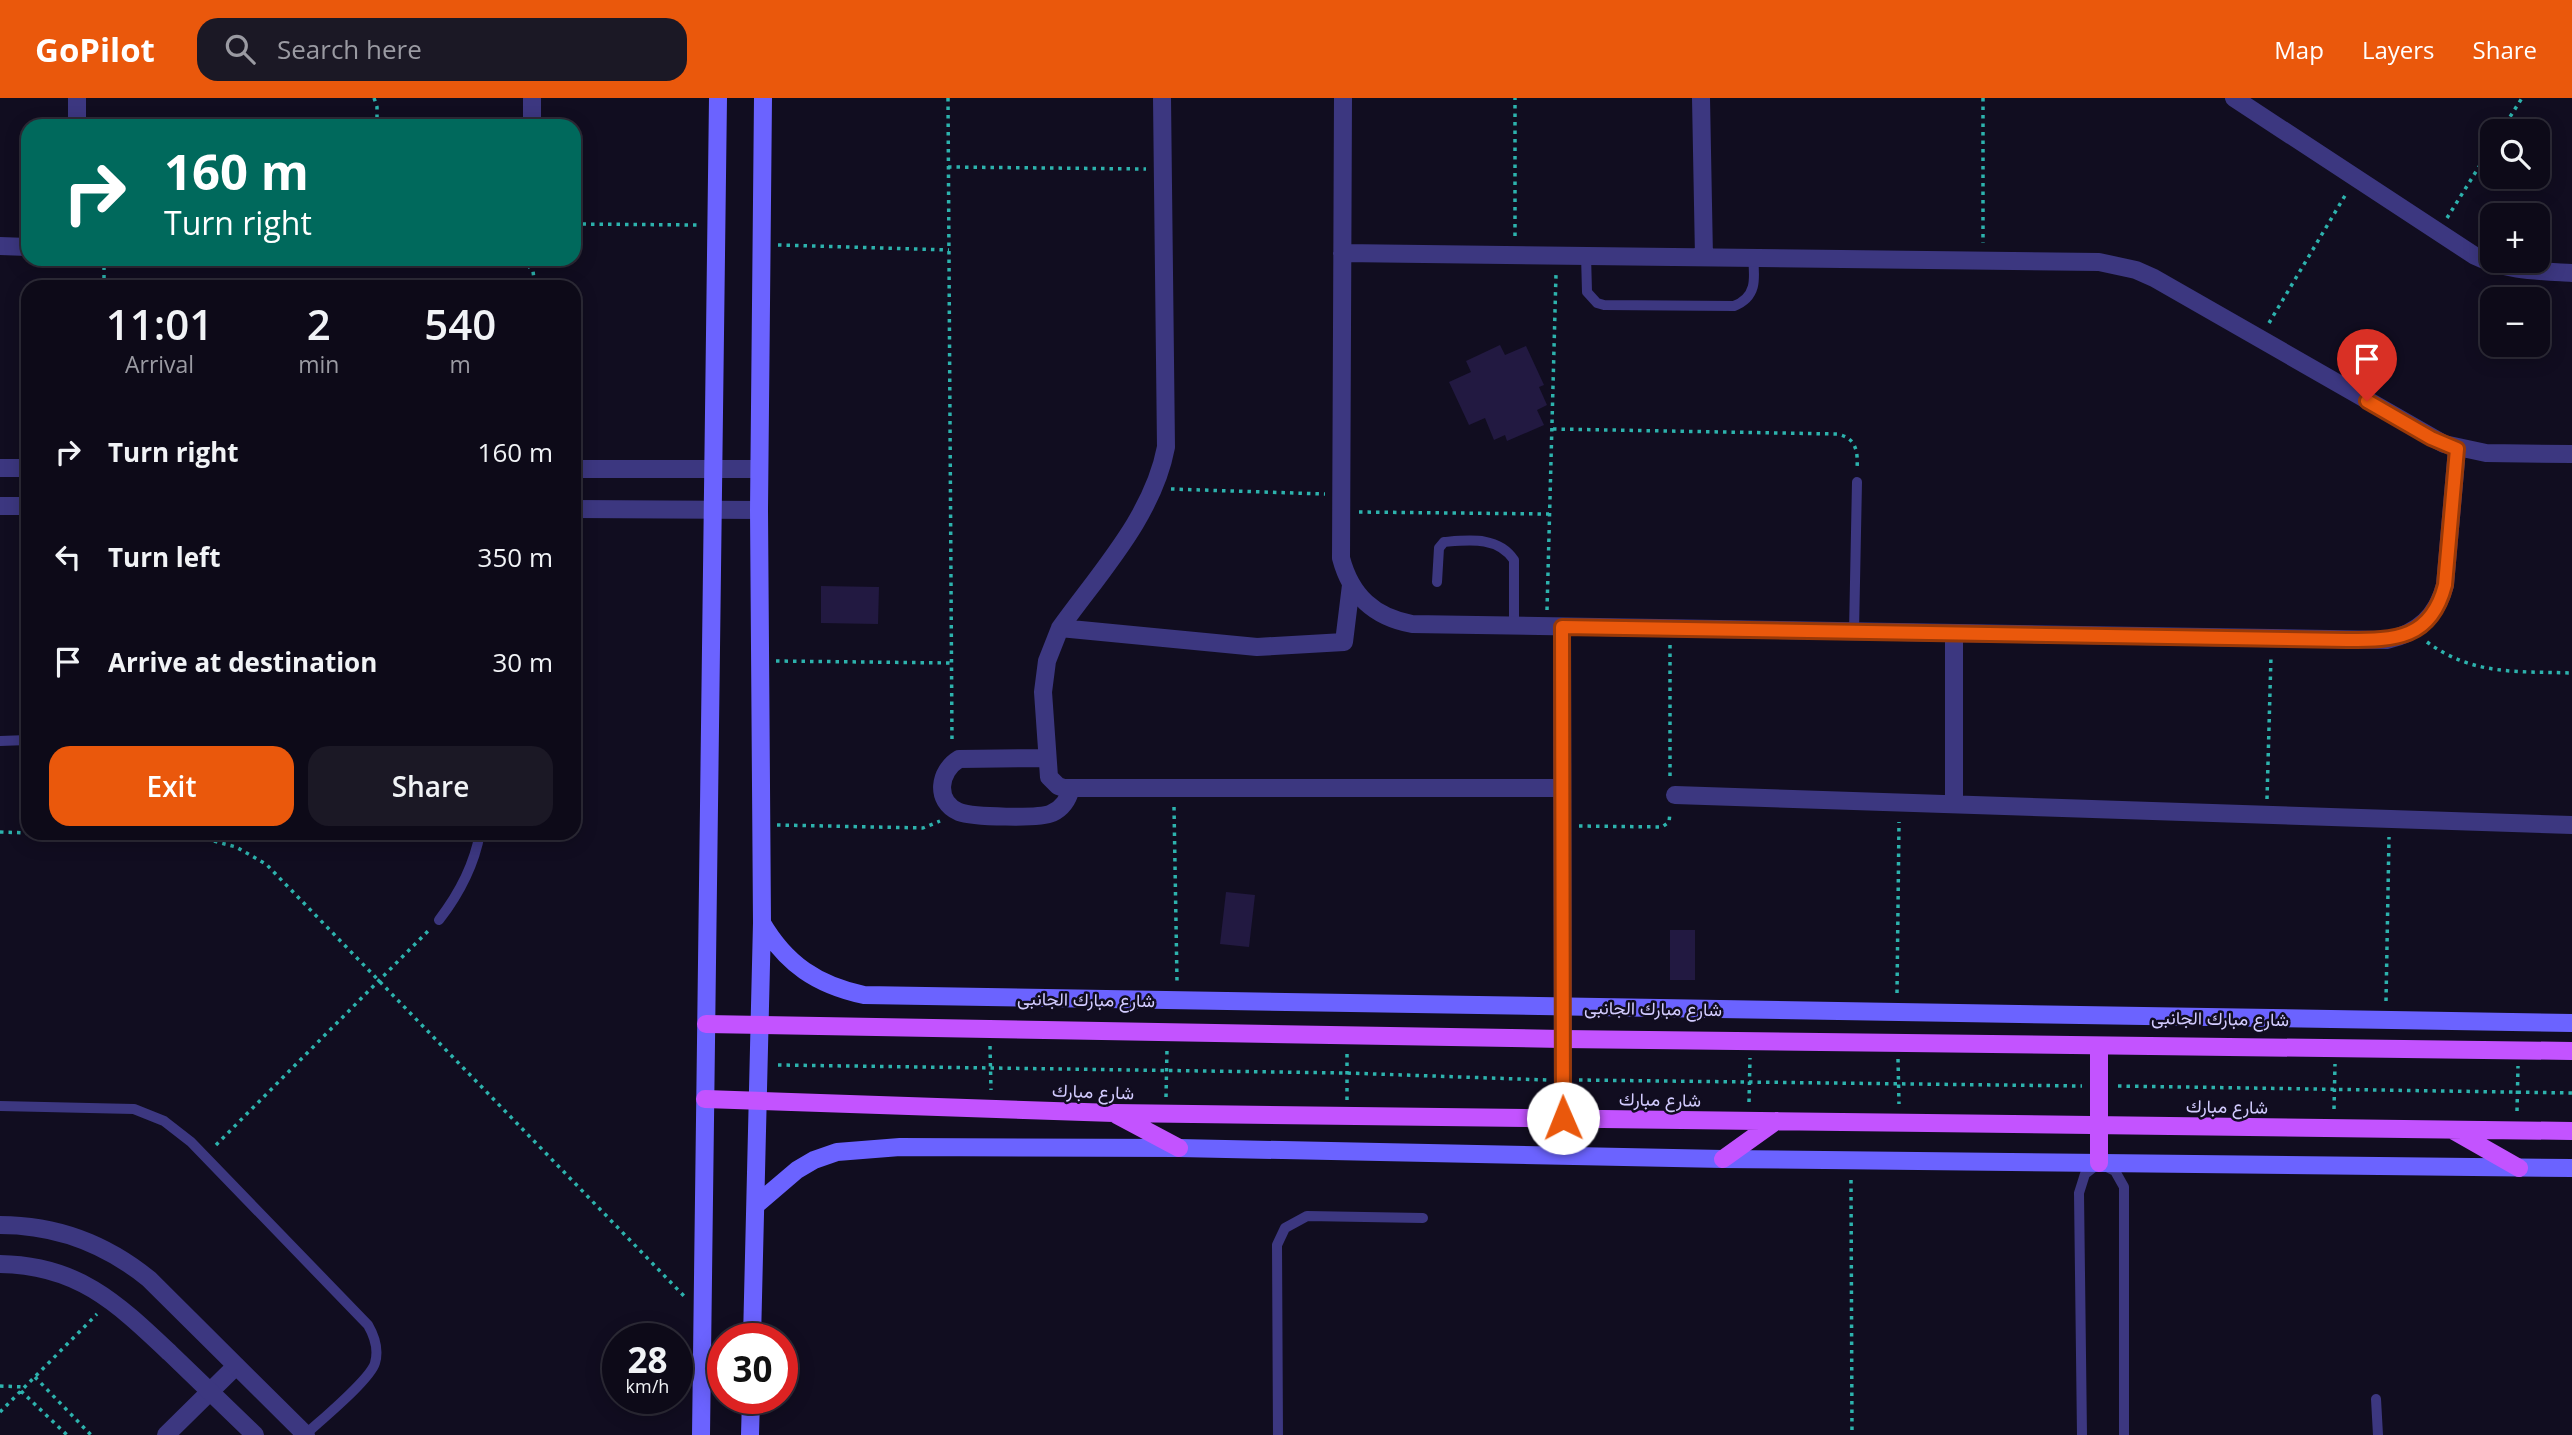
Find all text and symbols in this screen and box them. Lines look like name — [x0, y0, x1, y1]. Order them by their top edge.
search box — [197, 18, 687, 81]
text: GoPilot — [35, 27, 155, 72]
icon: search — [221, 30, 259, 68]
text: Search here — [277, 31, 422, 67]
text: Map — [2274, 33, 2324, 66]
text: Layers — [2362, 33, 2435, 66]
text: Share — [2473, 33, 2537, 66]
map controls — [2480, 119, 2550, 357]
button: search — [2480, 119, 2550, 189]
text: 160 m — [164, 138, 309, 204]
icon: right — [49, 147, 140, 238]
text: Turn right — [164, 201, 312, 244]
button: + — [2480, 203, 2550, 273]
button: − — [2480, 287, 2550, 357]
text: 11:01 — [106, 295, 213, 352]
text: 2 — [307, 295, 331, 352]
text: 540 — [424, 295, 496, 352]
pin — [2337, 329, 2397, 401]
icon: arrive — [2348, 340, 2386, 378]
text: Arrival — [125, 348, 194, 380]
text: min — [298, 348, 339, 380]
text: m — [450, 348, 471, 380]
icon: right — [49, 433, 87, 471]
text: Turn right — [108, 434, 239, 470]
text: 160 m — [478, 434, 553, 470]
icon: left — [49, 538, 87, 576]
text: Turn left — [108, 539, 220, 575]
text: 350 m — [478, 539, 553, 575]
icon: arrive — [49, 643, 87, 681]
text: Arrive at destination — [108, 644, 377, 680]
text: 30 m — [492, 644, 553, 680]
button: Exit — [49, 746, 294, 826]
button: Share — [308, 746, 553, 826]
street label: شارع مبارك الجانبى — [1017, 986, 1155, 1013]
street label: شارع مبارك الجانبى — [1584, 995, 1722, 1022]
street label: شارع مبارك الجانبى — [2151, 1005, 2289, 1032]
street label: شارع مبارك — [1051, 1078, 1135, 1105]
position arrow — [1526, 1081, 1600, 1155]
street label: شارع مبارك — [1619, 1086, 1701, 1113]
street label: شارع مبارك — [2186, 1093, 2268, 1120]
speed limit sign: 30 — [707, 1323, 798, 1414]
text: 28 — [627, 1336, 668, 1383]
text: km/h — [626, 1374, 669, 1398]

